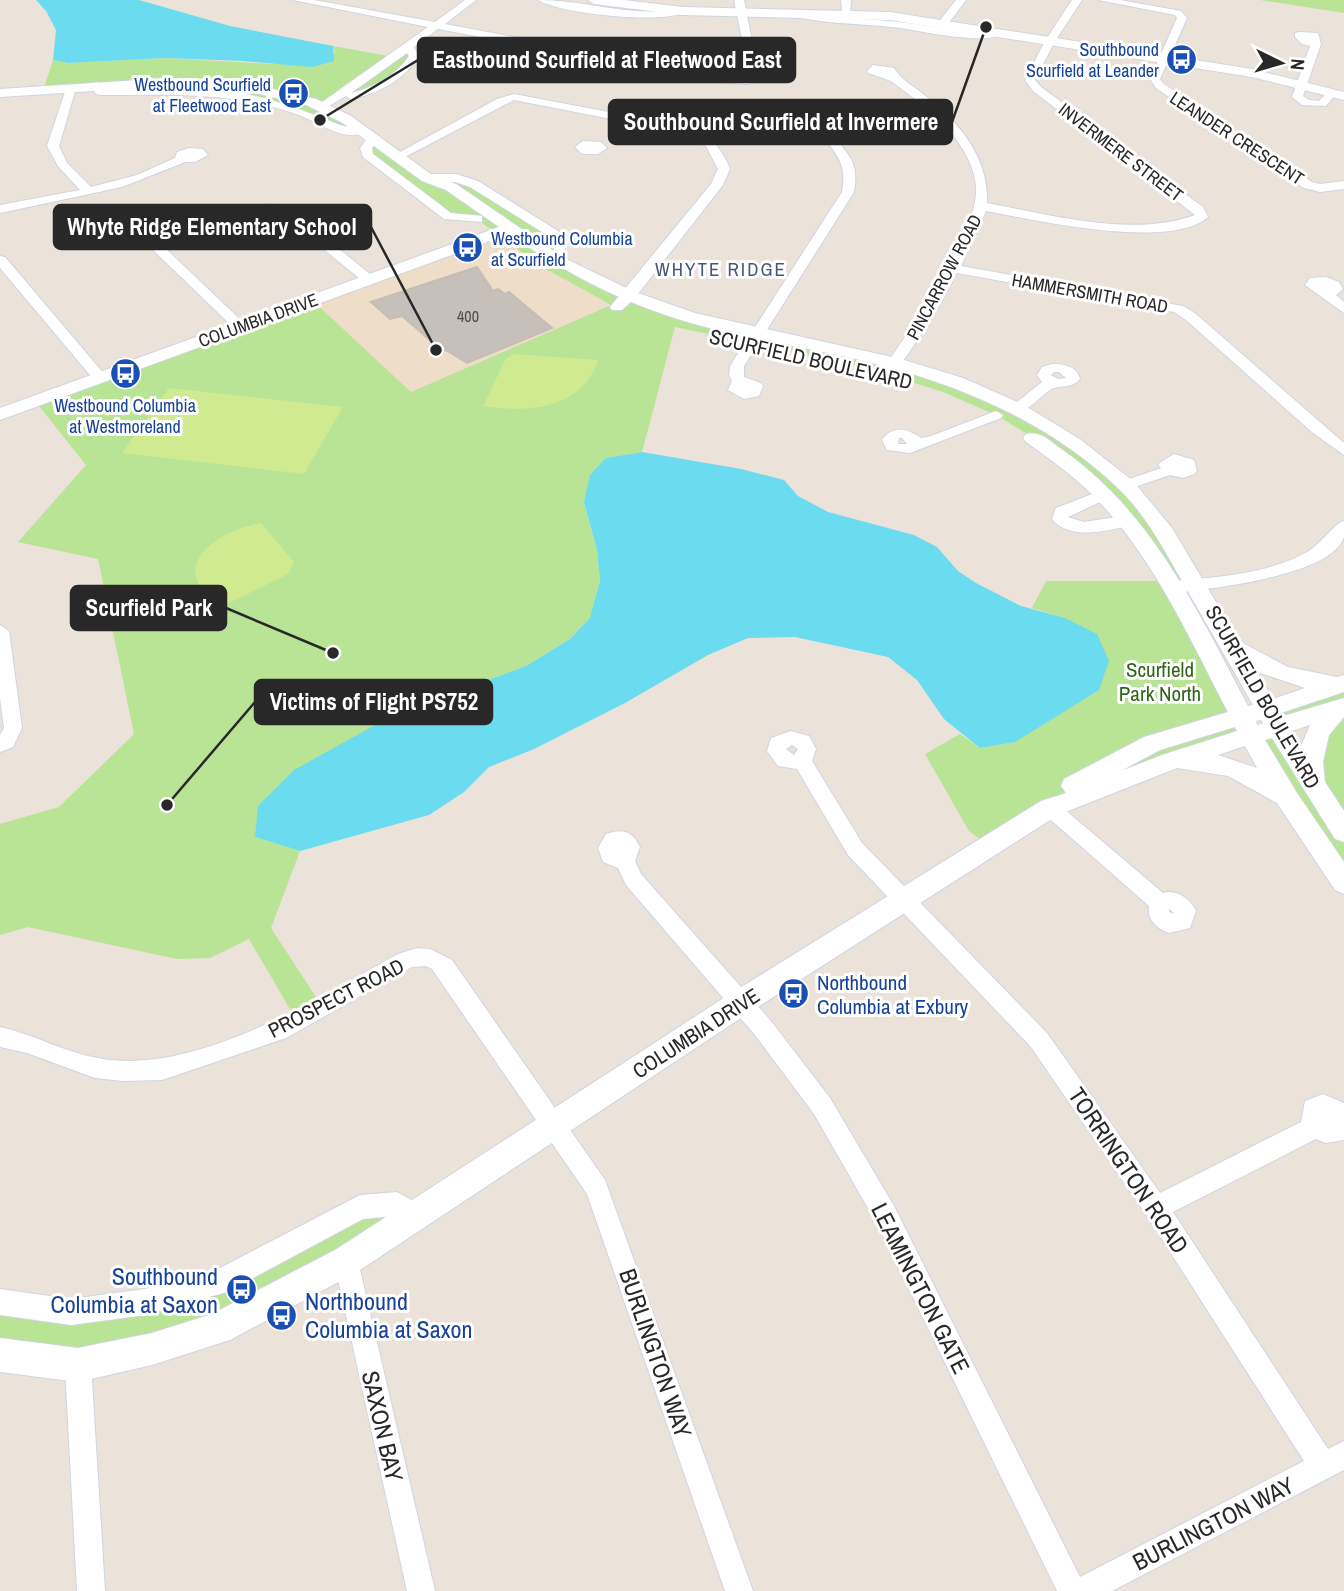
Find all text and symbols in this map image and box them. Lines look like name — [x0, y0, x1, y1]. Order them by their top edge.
north arrow — [1246, 28, 1316, 98]
place label: Southbound Scurfield at Leander — [1026, 37, 1159, 83]
callout: Eastbound Scurfield at Fleetwood East — [418, 38, 795, 82]
bus stop icon: Southbound Scurfield at Leander — [1165, 42, 1199, 76]
text: Eastbound Scurfield at Fleetwood East — [432, 44, 782, 75]
text: N — [1284, 58, 1311, 71]
place label: Westbound Scurfield at Fleetwood East — [134, 72, 271, 118]
bus stop icon: Westbound Scurfield at Fleetwood East — [277, 77, 311, 111]
street label: LEANDER CRESCENT — [1165, 85, 1309, 191]
street label: INVERMERE STREET — [1054, 97, 1188, 207]
callout: Southbound Scurfield at Invermere — [609, 100, 952, 144]
text: Southbound Scurfield at Invermere — [624, 106, 938, 137]
callout: Whyte Ridge Elementary School — [54, 205, 371, 249]
street label: PINCARROW ROAD — [900, 210, 988, 344]
text: Whyte Ridge Elementary School — [67, 211, 357, 242]
place label: Westbound Columbia at Scurfield — [491, 226, 633, 272]
bus stop icon: Westbound Columbia at Scurfield — [451, 231, 485, 265]
district label: WHYTE RIDGE — [655, 256, 787, 282]
street label: HAMMERSMITH ROAD — [1010, 267, 1170, 319]
street label: COLUMBIA DRIVE — [195, 287, 321, 353]
house number: 400 — [457, 305, 479, 327]
street label: SCURFIELD BOULEVARD — [707, 322, 915, 396]
bus stop icon: Westbound Columbia at Westmoreland — [108, 357, 142, 391]
place label: Westbound Columbia at Westmoreland — [54, 393, 196, 439]
callout: Scurfield Park — [71, 586, 226, 630]
text: Scurfield Park — [86, 592, 213, 623]
street label: SCURFIELD BOULEVARD — [1199, 600, 1327, 794]
park label: Scurfield Park North — [1119, 655, 1201, 708]
callout: Victims of Flight PS752 — [255, 680, 492, 724]
text: Victims of Flight PS752 — [270, 686, 478, 717]
street label: PROSPECT ROAD — [263, 951, 409, 1045]
place label: Northbound Columbia at Exbury — [817, 968, 969, 1021]
bus stop icon: Northbound Columbia at Exbury — [777, 977, 811, 1011]
street label: COLUMBIA DRIVE — [627, 981, 765, 1085]
street label: TORRINGTON ROAD — [1062, 1081, 1196, 1259]
street label: LEAMINGTON GATE — [864, 1197, 978, 1379]
place label: Southbound Columbia at Saxon — [51, 1260, 218, 1320]
street label: BURLINGTON WAY — [612, 1264, 700, 1442]
bus stop icon: Southbound Columbia at Saxon — [224, 1273, 258, 1307]
place label: Northbound Columbia at Saxon — [305, 1285, 472, 1345]
bus stop icon: Northbound Columbia at Saxon — [265, 1298, 299, 1332]
street label: SAXON BAY — [355, 1368, 411, 1484]
street label: BURLINGTON WAY — [1127, 1469, 1299, 1577]

